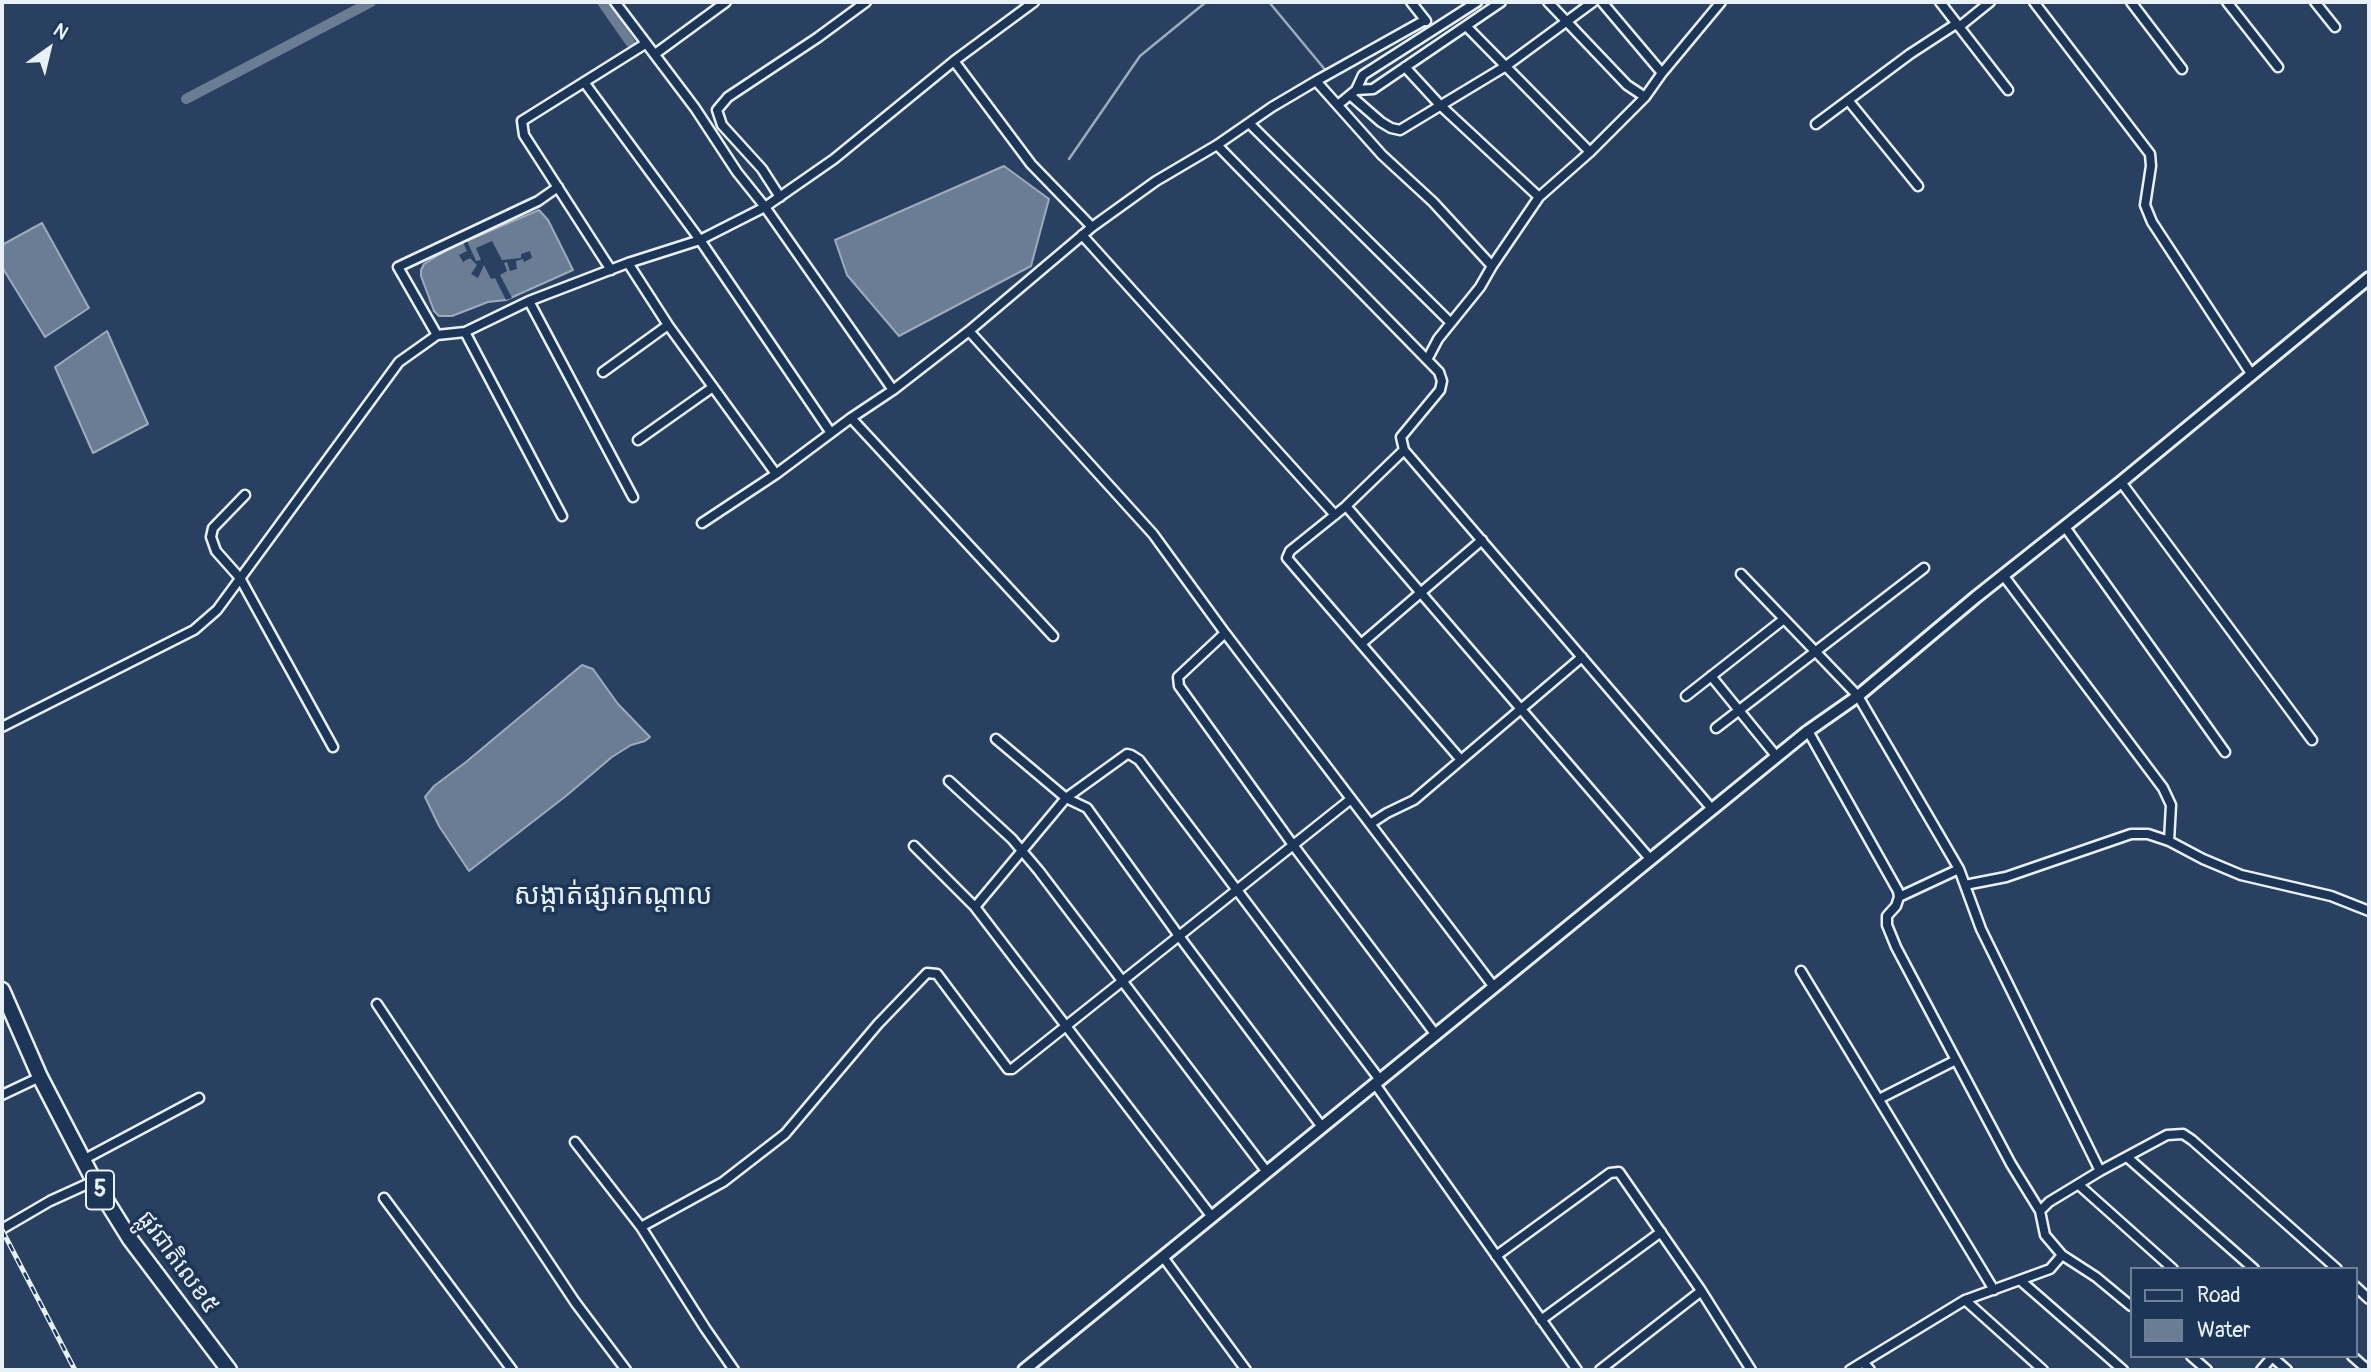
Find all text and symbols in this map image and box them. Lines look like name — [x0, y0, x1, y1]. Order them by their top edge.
north arrow — [14, 14, 84, 84]
text: N — [49, 18, 73, 45]
district label: សង្កាត់ផ្សារកណ្ដាល — [514, 880, 712, 914]
road number: 5 — [86, 1170, 114, 1210]
street label: ផ្លូវជាតិលេខ៥ — [130, 1206, 224, 1320]
legend — [2130, 1267, 2357, 1358]
text: Road — [2197, 1282, 2241, 1309]
text: Water — [2197, 1317, 2250, 1344]

